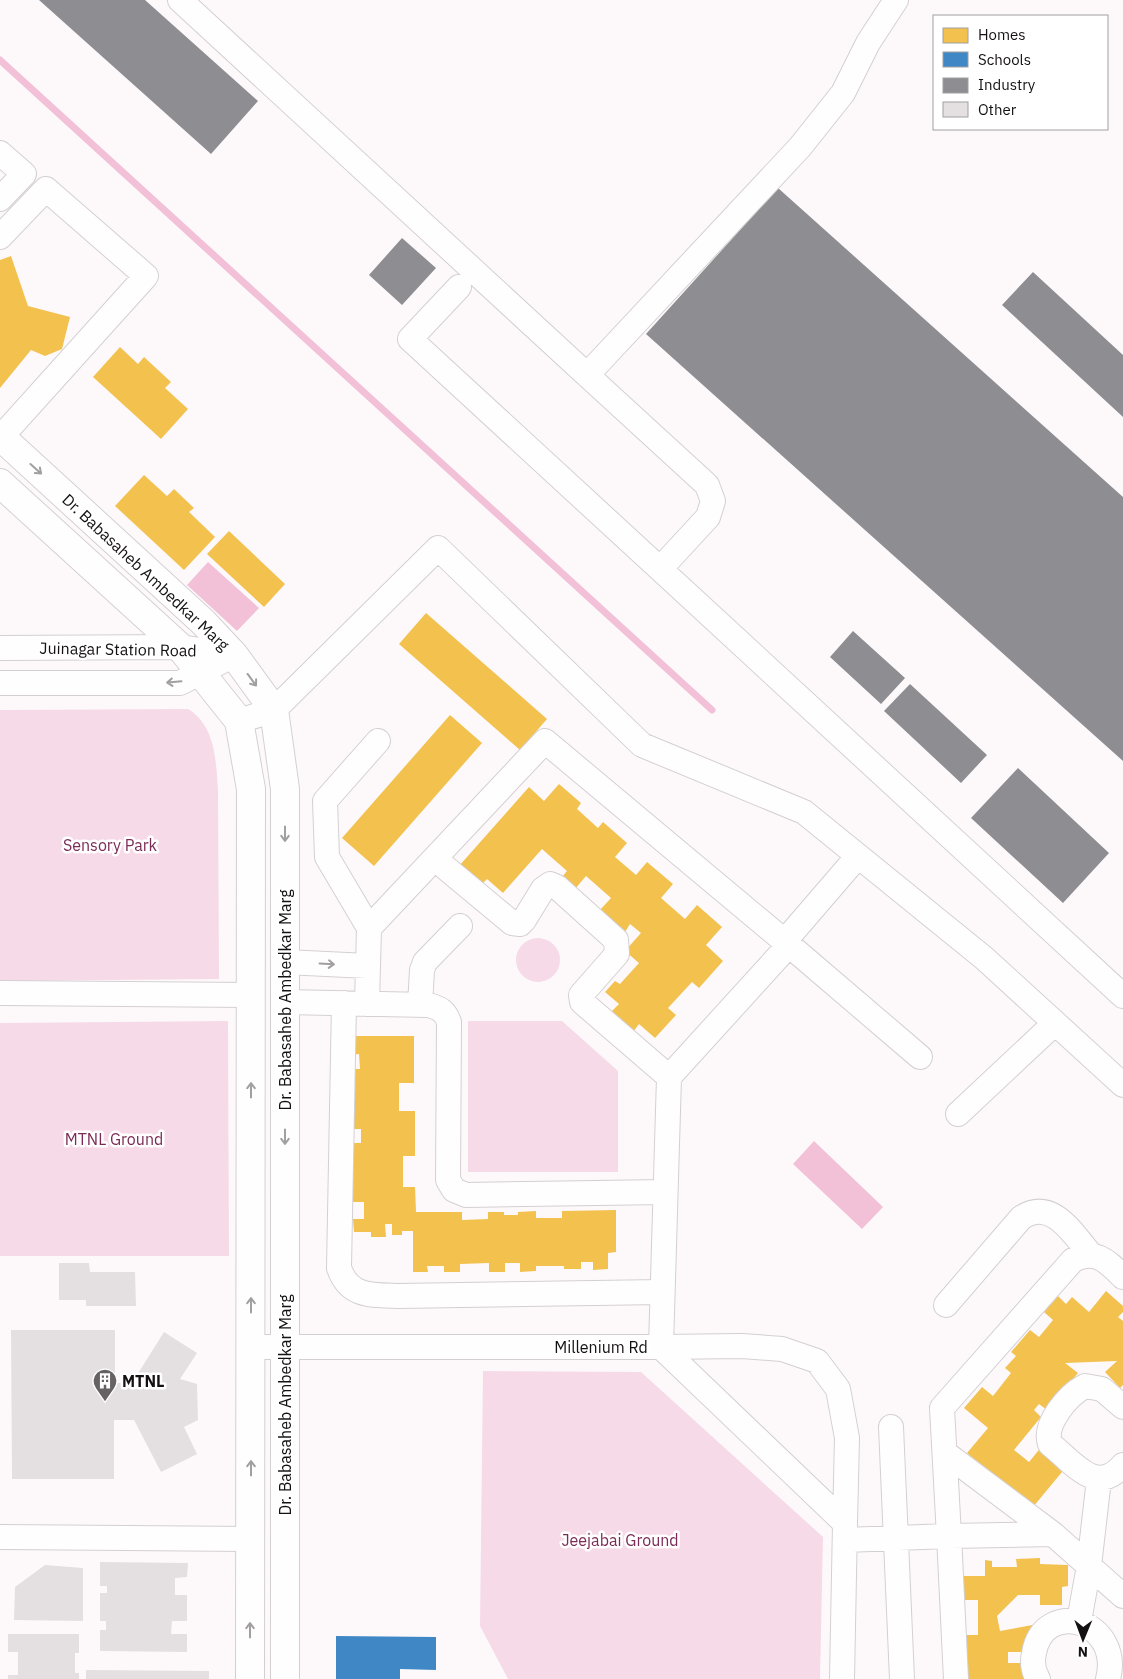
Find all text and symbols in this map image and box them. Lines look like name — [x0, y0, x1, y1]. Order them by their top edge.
legend — [933, 15, 1108, 130]
text: Homes — [978, 25, 1026, 44]
text: Schools — [978, 50, 1031, 69]
text: Industry — [978, 75, 1036, 94]
text: Other — [978, 100, 1017, 119]
one-way arrow — [30, 463, 42, 475]
street label: Dr. Babasaheb Ambedkar Marg — [58, 489, 234, 655]
street label: Juinagar Station Road — [39, 638, 197, 660]
one-way arrow — [247, 673, 257, 687]
one-way arrow — [167, 677, 183, 687]
one-way arrow — [280, 826, 290, 842]
park label: Sensory Park — [63, 835, 158, 855]
street label: Dr. Babasaheb Ambedkar Marg — [275, 889, 295, 1111]
one-way arrow — [318, 959, 334, 969]
one-way arrow — [246, 1083, 255, 1099]
one-way arrow — [280, 1128, 290, 1145]
park label: MTNL Ground — [65, 1129, 163, 1149]
street label: Dr. Babasaheb Ambedkar Marg — [275, 1294, 295, 1516]
one-way arrow — [246, 1298, 256, 1314]
street label: Millenium Rd — [554, 1337, 648, 1357]
building icon: MTNL — [92, 1368, 118, 1402]
place label: MTNL — [122, 1371, 165, 1391]
one-way arrow — [246, 1460, 256, 1476]
park label: Jeejabai Ground — [561, 1530, 679, 1550]
north arrow — [1058, 1614, 1108, 1664]
one-way arrow — [245, 1623, 255, 1639]
text: N — [1078, 1643, 1088, 1661]

